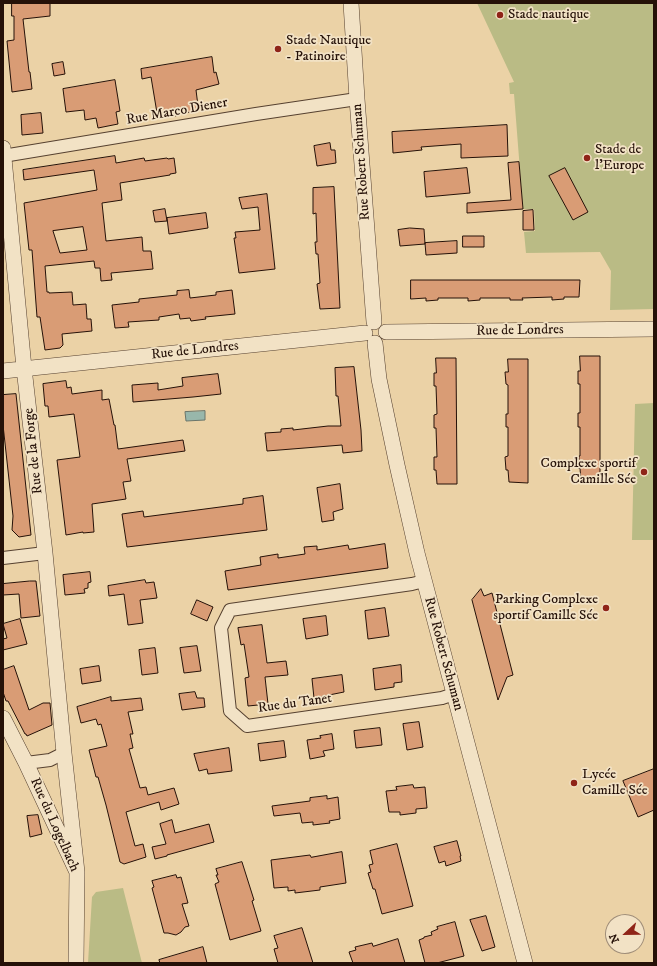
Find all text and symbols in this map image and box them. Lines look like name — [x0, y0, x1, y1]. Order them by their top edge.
place label: Stade nautique — [508, 7, 589, 23]
marker: Stade nautique — [495, 10, 505, 20]
place label: Stade Nautique - Patinoire — [286, 33, 371, 66]
marker: Stade Nautique - Patinoire — [273, 44, 283, 54]
street label: Rue Marco Diener — [125, 95, 229, 129]
street label: Rue Robert Schuman — [350, 103, 374, 221]
place label: Stade de l'Europe — [595, 142, 644, 174]
marker: Stade de l'Europe — [582, 153, 592, 163]
street label: Rue de Londres — [476, 322, 564, 340]
street label: Rue de Londres — [151, 338, 239, 364]
street label: Rue de la Forge — [21, 407, 47, 495]
place label: Complexe sportif Camille Sée — [541, 456, 636, 488]
marker: Complexe sportif Camille Sée — [639, 467, 649, 477]
place label: Parking Complexe sportif Camille Sée — [493, 592, 598, 624]
street label: Rue Robert Schuman — [420, 595, 466, 713]
marker: Parking Complexe sportif Camille Sée — [601, 603, 611, 613]
street label: Rue du Tanet — [257, 691, 333, 717]
place label: Lycée Camille Sée — [582, 767, 647, 800]
street label: Rue du Logelbach — [26, 775, 82, 875]
marker: Lycée Camille Sée — [569, 778, 579, 788]
north arrow — [605, 914, 645, 954]
text: N — [607, 931, 623, 945]

